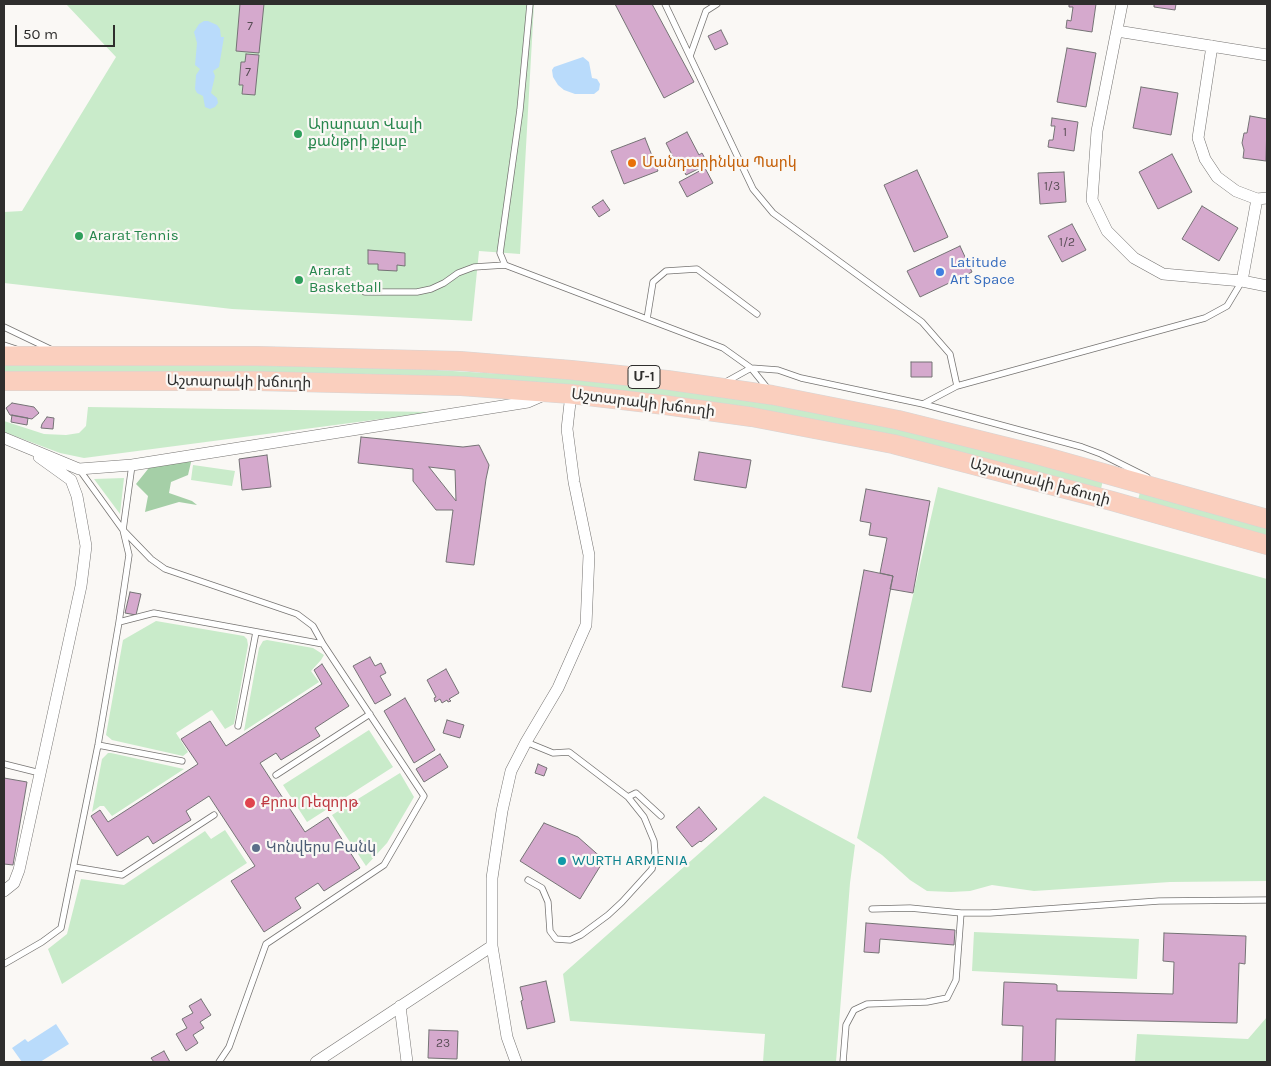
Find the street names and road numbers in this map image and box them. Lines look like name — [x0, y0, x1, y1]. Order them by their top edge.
road number: Մ-1 — [628, 366, 660, 388]
street label: Աշտարակի խճուղի — [166, 372, 312, 392]
street label: Աշտարակի խճուղի — [570, 385, 716, 421]
street label: Աշտարակի խճուղի — [968, 455, 1112, 509]

